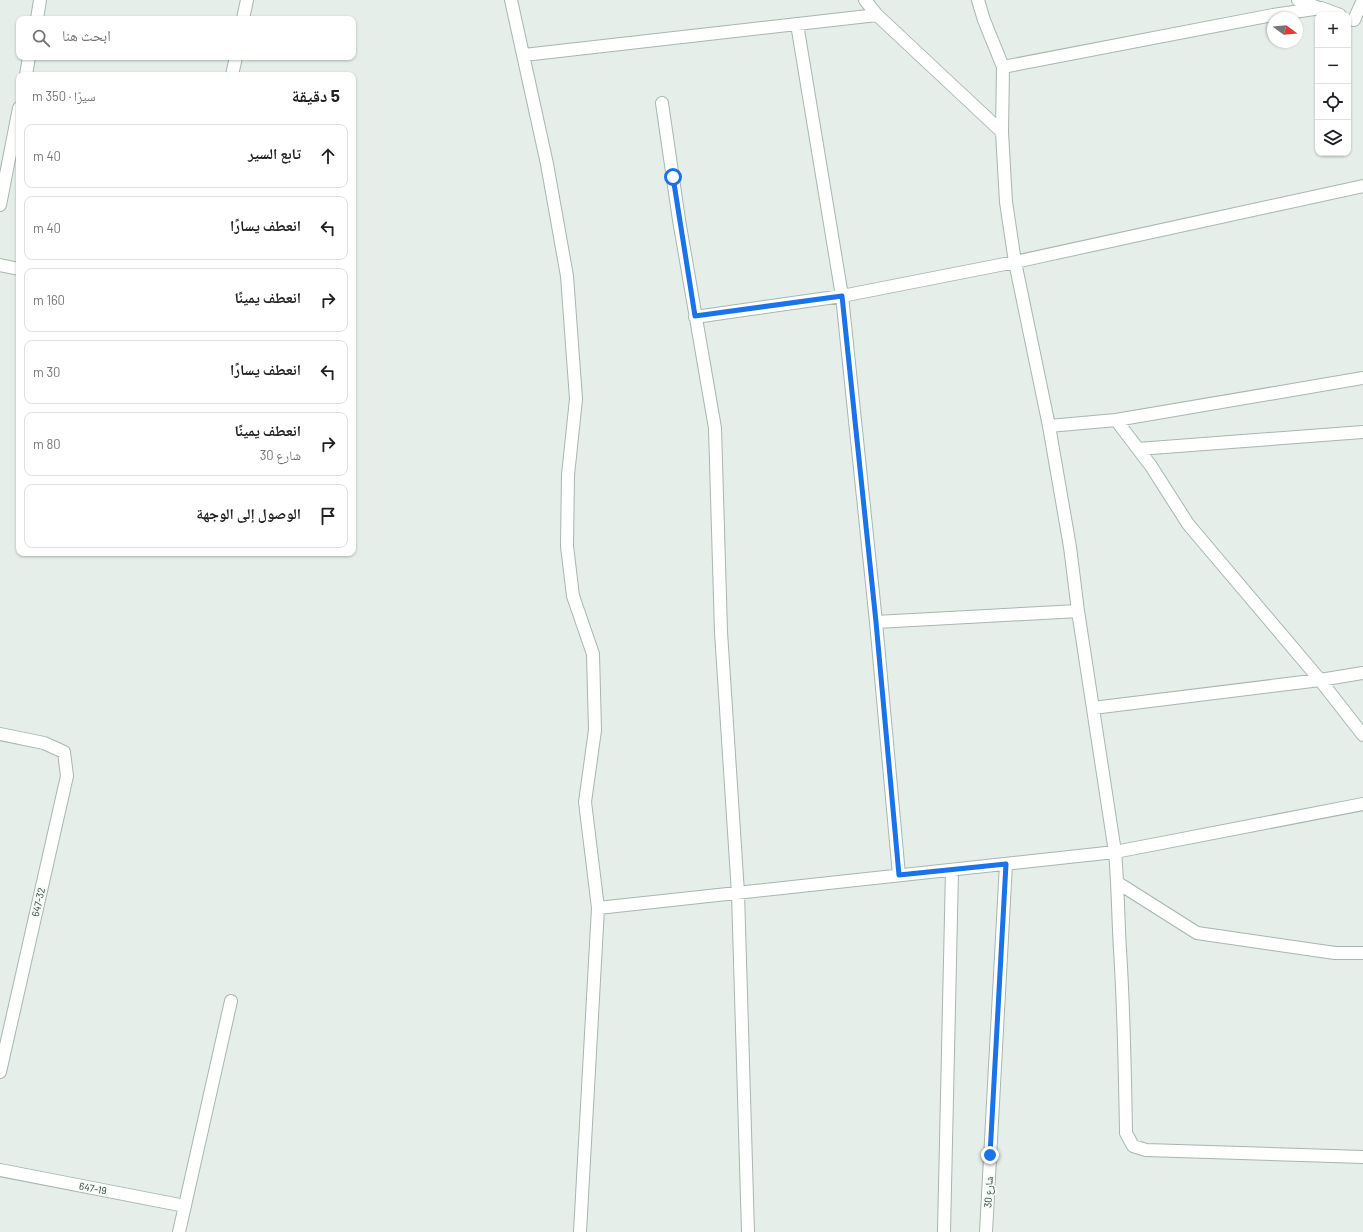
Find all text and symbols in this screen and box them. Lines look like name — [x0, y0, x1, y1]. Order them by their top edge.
north arrow — [1267, 12, 1303, 48]
map controls — [1315, 12, 1351, 156]
button: + — [1315, 12, 1351, 48]
search box — [16, 16, 356, 60]
text: ابحث هنا — [62, 26, 111, 44]
icon: search — [30, 27, 52, 49]
button: − — [1315, 48, 1351, 84]
button: locate — [1315, 84, 1351, 120]
text: 5 دقيقة — [292, 85, 340, 105]
text: سيرًا · 350 m — [32, 88, 96, 104]
button: layers — [1315, 120, 1351, 156]
text: تابع السير — [248, 144, 301, 162]
icon: ahead — [317, 145, 339, 167]
text: 40 m — [33, 148, 61, 164]
route start — [664, 168, 682, 186]
text: انعطف يسارًا — [230, 216, 301, 234]
icon: left — [317, 217, 339, 239]
text: 40 m — [33, 220, 61, 236]
text: انعطف يمينًا — [234, 288, 301, 306]
icon: right — [317, 289, 339, 311]
text: 160 m — [33, 292, 65, 308]
text: انعطف يسارًا — [230, 360, 301, 378]
icon: left — [317, 361, 339, 383]
text: 30 m — [33, 364, 60, 380]
text: انعطف يمينًا — [234, 421, 301, 439]
icon: right — [317, 433, 339, 455]
text: 80 m — [33, 436, 61, 452]
text: شارع 30 — [260, 447, 301, 463]
text: الوصول إلى الوجهة — [196, 504, 301, 522]
icon: arrive — [317, 505, 339, 527]
street label: 647-32 — [29, 886, 47, 918]
route end — [981, 1146, 999, 1164]
street label: شارع 30 — [981, 1175, 996, 1208]
street label: 647-19 — [78, 1179, 108, 1197]

